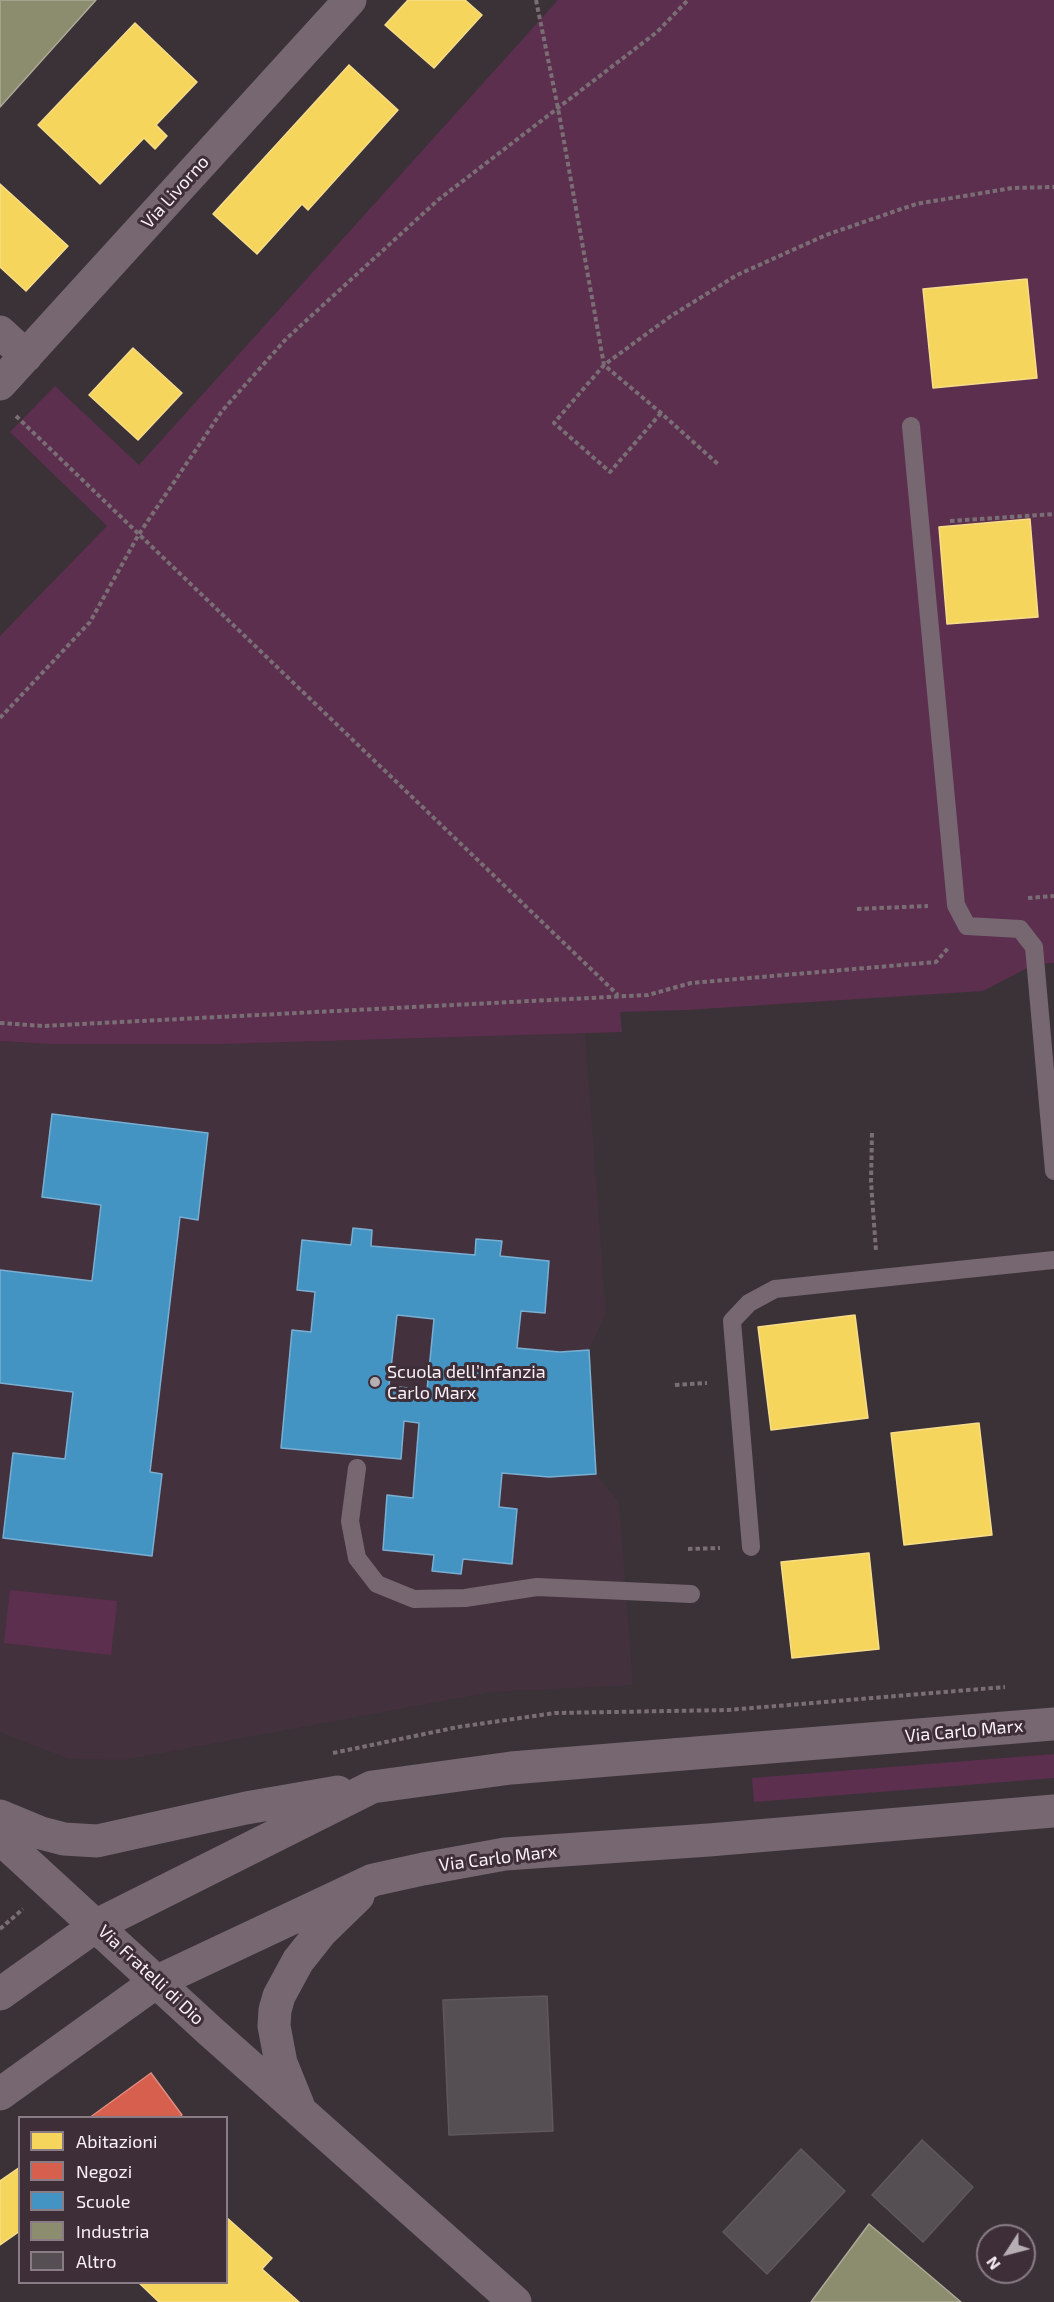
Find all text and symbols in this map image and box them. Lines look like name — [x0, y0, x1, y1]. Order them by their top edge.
street label: Via Livorno — [137, 151, 213, 233]
place label: Scuola dell’Infanzia Carlo Marx — [387, 1361, 546, 1404]
marker: Scuola dell’Infanzia Carlo Marx — [368, 1375, 382, 1389]
street label: Via Carlo Marx — [904, 1715, 1024, 1747]
street label: Via Carlo Marx — [438, 1840, 558, 1876]
street label: Via Fratelli di Dio — [94, 1920, 208, 2030]
legend — [18, 2116, 228, 2284]
text: Abitazioni — [76, 2130, 157, 2152]
text: Negozi — [76, 2160, 132, 2182]
text: Scuole — [76, 2190, 130, 2212]
text: Industria — [76, 2220, 149, 2242]
north arrow — [976, 2224, 1036, 2284]
text: Altro — [76, 2250, 116, 2272]
text: N — [982, 2253, 1004, 2274]

